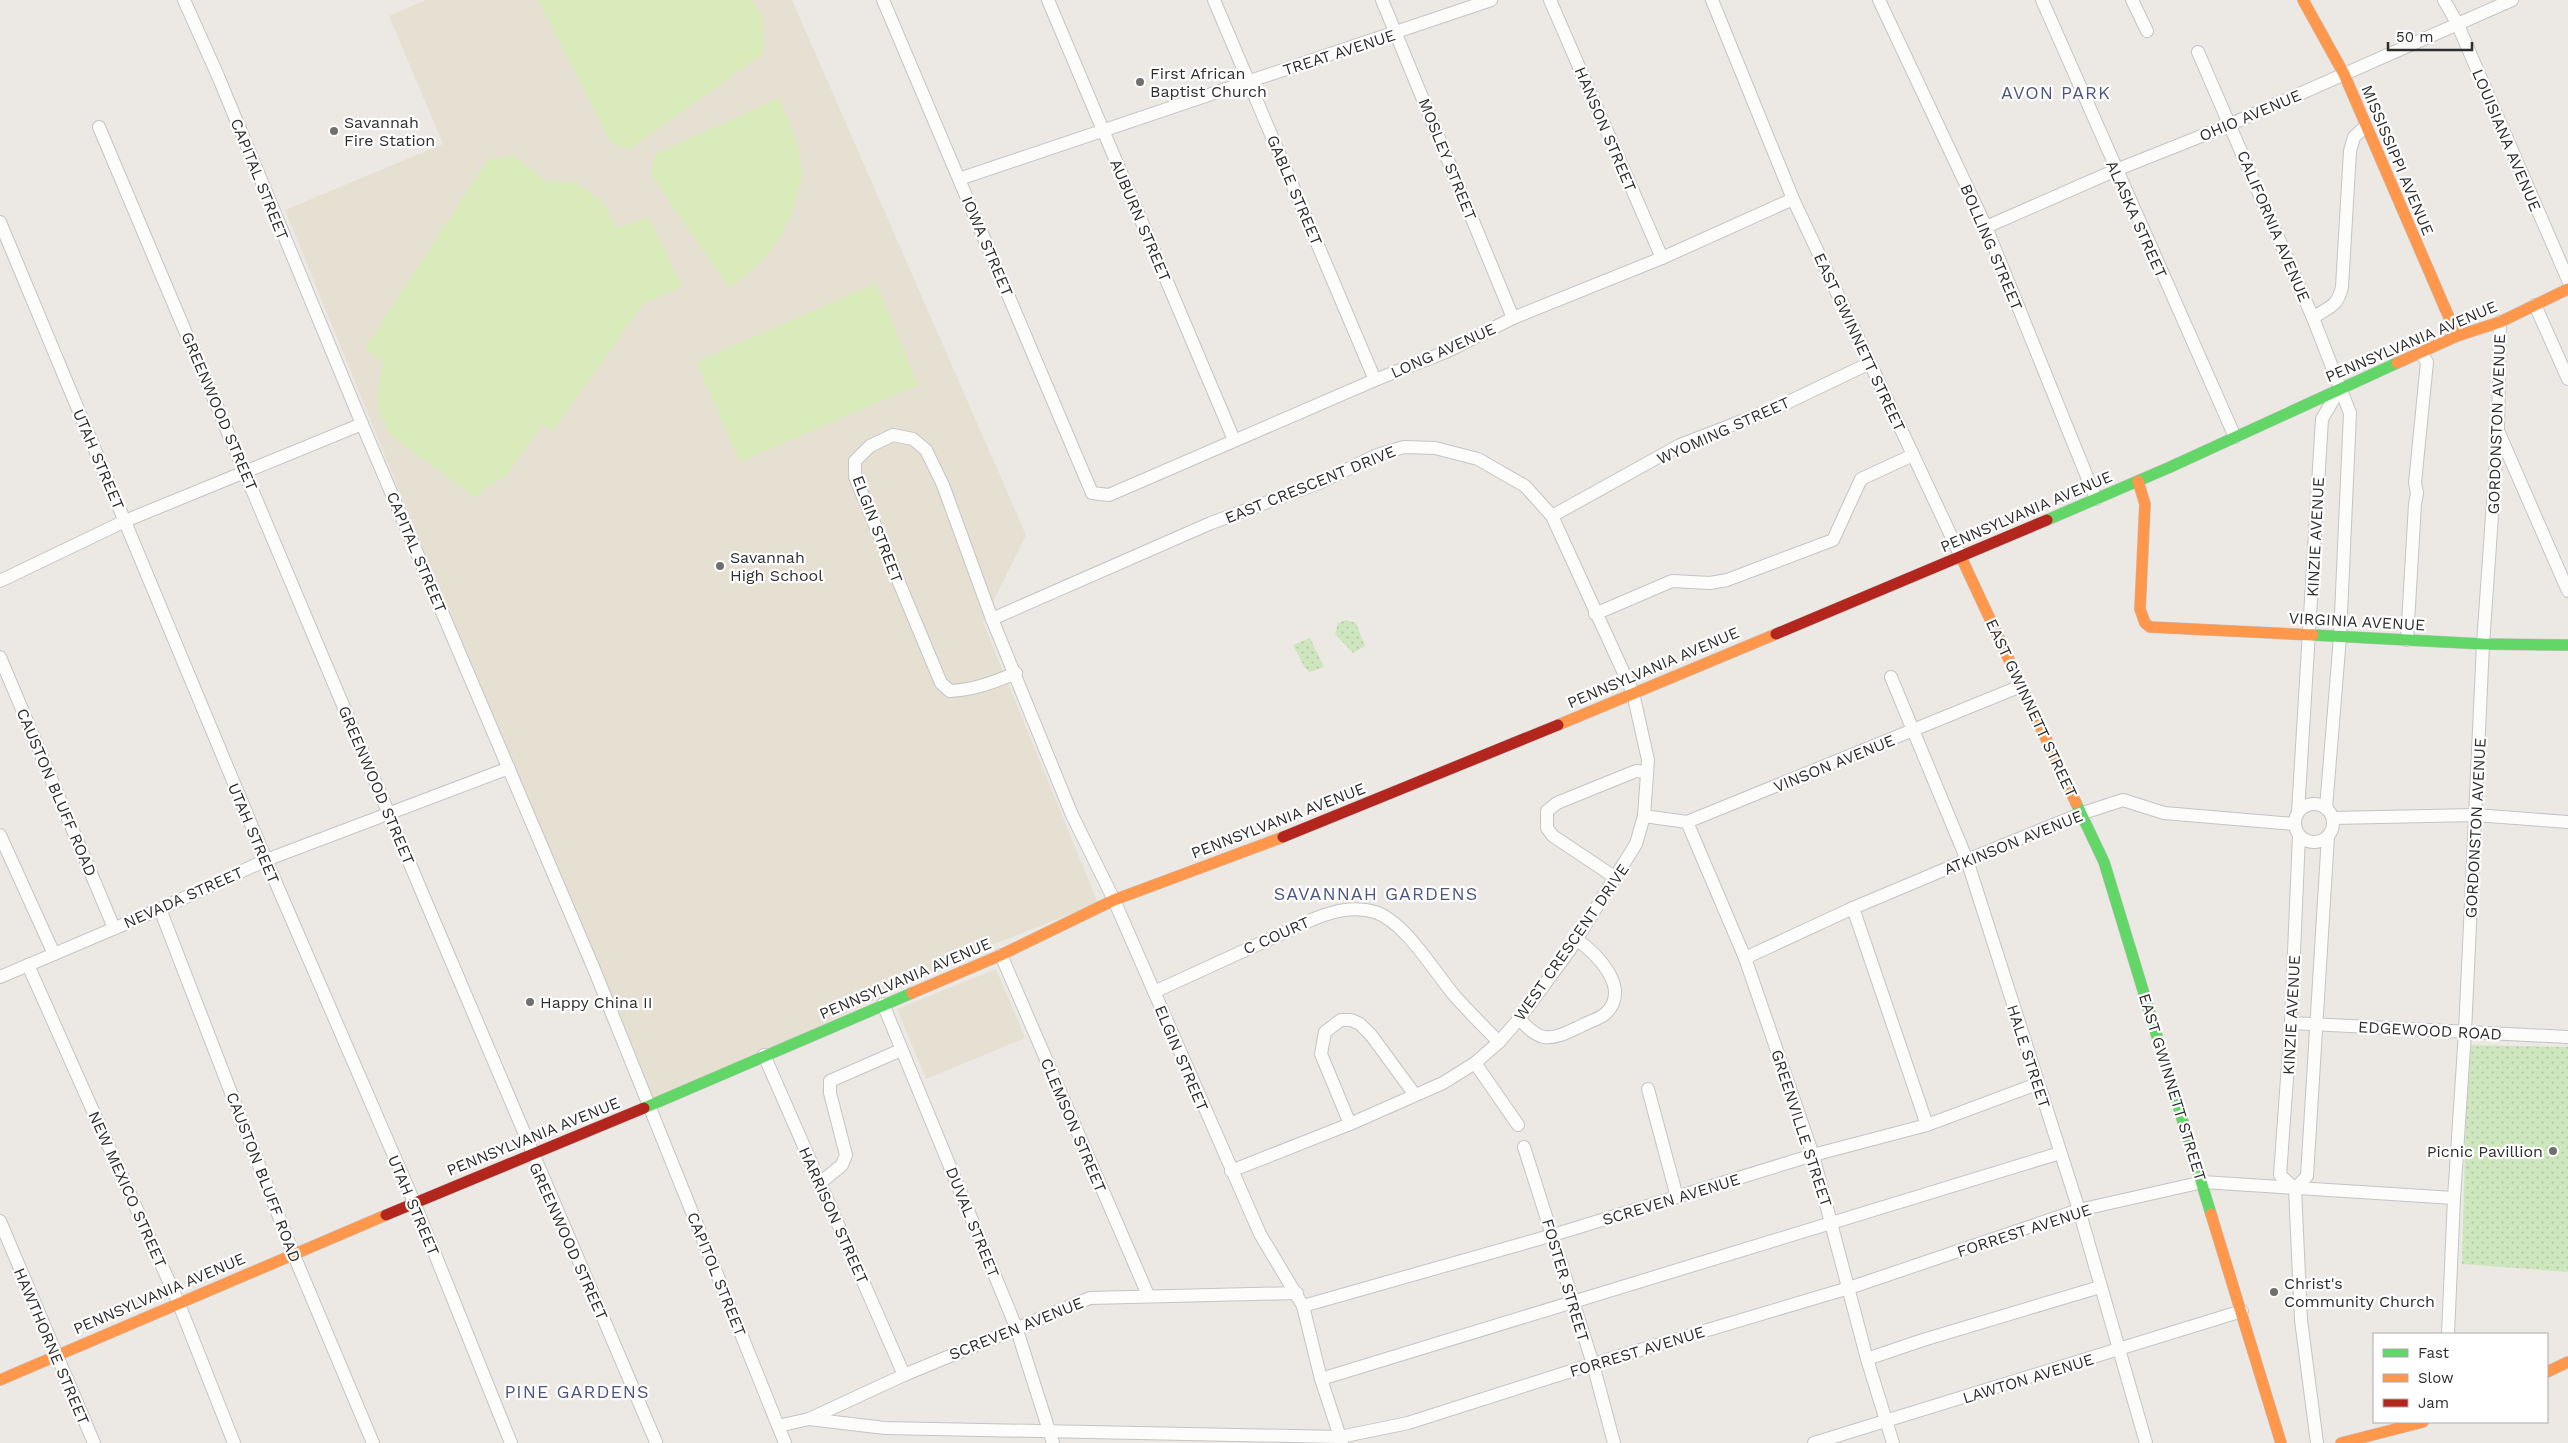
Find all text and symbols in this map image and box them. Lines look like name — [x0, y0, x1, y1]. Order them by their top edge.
scale bar — [2388, 20, 2472, 52]
street label: TREAT AVENUE — [1281, 25, 1398, 80]
text: 50 m — [2396, 28, 2433, 46]
place label: First African Baptist Church — [1150, 64, 1267, 101]
street label: HANSON STREET — [1571, 64, 1641, 195]
street label: LOUISIANA AVENUE — [2468, 66, 2545, 214]
marker: First African Baptist Church — [1134, 76, 1146, 88]
district label: AVON PARK — [2001, 82, 2111, 103]
street label: MISSISSIPPI AVENUE — [2357, 82, 2438, 238]
street label: OHIO AVENUE — [2196, 85, 2304, 145]
street label: MOSLEY STREET — [1414, 95, 1481, 223]
place label: Savannah Fire Station — [344, 113, 435, 150]
street label: CAPITAL STREET — [226, 116, 293, 243]
marker: Savannah Fire Station — [328, 125, 340, 137]
street label: GABLE STREET — [1263, 132, 1326, 249]
street label: CALIFORNIA AVENUE — [2233, 148, 2314, 305]
street label: AUBURN STREET — [1106, 156, 1175, 285]
street label: ALASKA STREET — [2102, 157, 2171, 281]
street label: BOLLING STREET — [1956, 181, 2027, 313]
street label: IOWA STREET — [958, 193, 1017, 299]
street label: EAST GWINNETT STREET — [1810, 250, 1909, 435]
street label: PENNSYLVANIA AVENUE — [2322, 297, 2500, 386]
street label: LONG AVENUE — [1388, 319, 1499, 382]
street label: GREENWOOD STREET — [177, 329, 262, 494]
street label: GORDONSTON AVENUE — [2484, 333, 2509, 515]
street label: WYOMING STREET — [1654, 392, 1793, 468]
street label: UTAH STREET — [69, 406, 128, 513]
street label: EAST CRESCENT DRIVE — [1222, 442, 1398, 527]
street label: PENNSYLVANIA AVENUE — [1937, 467, 2115, 556]
street label: ELGIN STREET — [848, 473, 907, 586]
street label: KINZIE AVENUE — [2303, 476, 2328, 598]
street label: CAPITAL STREET — [382, 489, 451, 616]
place label: Savannah High School — [730, 548, 823, 585]
marker: Savannah High School — [714, 560, 726, 572]
street label: VIRGINIA AVENUE — [2288, 608, 2426, 635]
street label: EAST GWINNETT STREET — [1982, 616, 2081, 801]
street label: PENNSYLVANIA AVENUE — [1564, 623, 1742, 712]
street label: GREENWOOD STREET — [334, 703, 419, 868]
street label: CAUSTON BLUFF ROAD — [12, 705, 101, 879]
street label: VINSON AVENUE — [1771, 730, 1898, 796]
street label: GORDONSTON AVENUE — [2461, 737, 2490, 919]
street label: PENNSYLVANIA AVENUE — [1188, 778, 1368, 862]
street label: UTAH STREET — [224, 780, 283, 887]
street label: ATKINSON AVENUE — [1941, 806, 2085, 879]
street label: WEST CRESCENT DRIVE — [1510, 860, 1633, 1024]
street label: NEVADA STREET — [121, 862, 246, 932]
district label: SAVANNAH GARDENS — [1274, 883, 1478, 904]
street label: C COURT — [1240, 912, 1313, 959]
street label: PENNSYLVANIA AVENUE — [816, 934, 994, 1023]
street label: KINZIE AVENUE — [2279, 954, 2304, 1076]
street label: EAST GWINNETT STREET — [2135, 991, 2210, 1183]
place label: Happy China II — [540, 993, 653, 1012]
marker: Happy China II — [524, 996, 536, 1008]
street label: ELGIN STREET — [1151, 1002, 1213, 1114]
street label: HALE STREET — [2003, 1002, 2054, 1111]
street label: EDGEWOOD ROAD — [2358, 1017, 2502, 1044]
street label: GREENVILLE STREET — [1767, 1047, 1836, 1210]
street label: CLEMSON STREET — [1037, 1055, 1111, 1195]
street label: CAUSTON BLUFF ROAD — [222, 1089, 305, 1265]
street label: PENNSYLVANIA AVENUE — [444, 1093, 622, 1180]
street label: NEW MEXICO STREET — [84, 1108, 171, 1271]
place label: Picnic Pavillion — [2427, 1142, 2543, 1161]
street label: HARRISON STREET — [795, 1144, 872, 1287]
marker: Picnic Pavillion — [2547, 1145, 2559, 1157]
street label: UTAH STREET — [384, 1152, 443, 1259]
street label: GREENWOOD STREET — [525, 1159, 612, 1323]
street label: DUVAL STREET — [942, 1164, 1003, 1281]
street label: SCREVEN AVENUE — [1600, 1170, 1742, 1229]
street label: FORREST AVENUE — [1954, 1200, 2094, 1261]
street label: CAPITOL STREET — [683, 1209, 750, 1339]
street label: FOSTER STREET — [1538, 1216, 1593, 1344]
street label: PENNSYLVANIA AVENUE — [70, 1249, 248, 1338]
street label: HAWTHORNE STREET — [10, 1265, 93, 1428]
place label: Christ's Community Church — [2284, 1274, 2435, 1311]
marker: Christ's Community Church — [2268, 1286, 2280, 1298]
street label: SCREVEN AVENUE — [946, 1293, 1086, 1364]
street label: FORREST AVENUE — [1567, 1322, 1707, 1381]
legend — [2373, 1333, 2548, 1423]
text: Fast — [2418, 1344, 2450, 1362]
street label: LAWTON AVENUE — [1960, 1349, 2096, 1407]
text: Slow — [2418, 1369, 2454, 1387]
district label: PINE GARDENS — [504, 1381, 650, 1402]
text: Jam — [2418, 1394, 2449, 1412]

